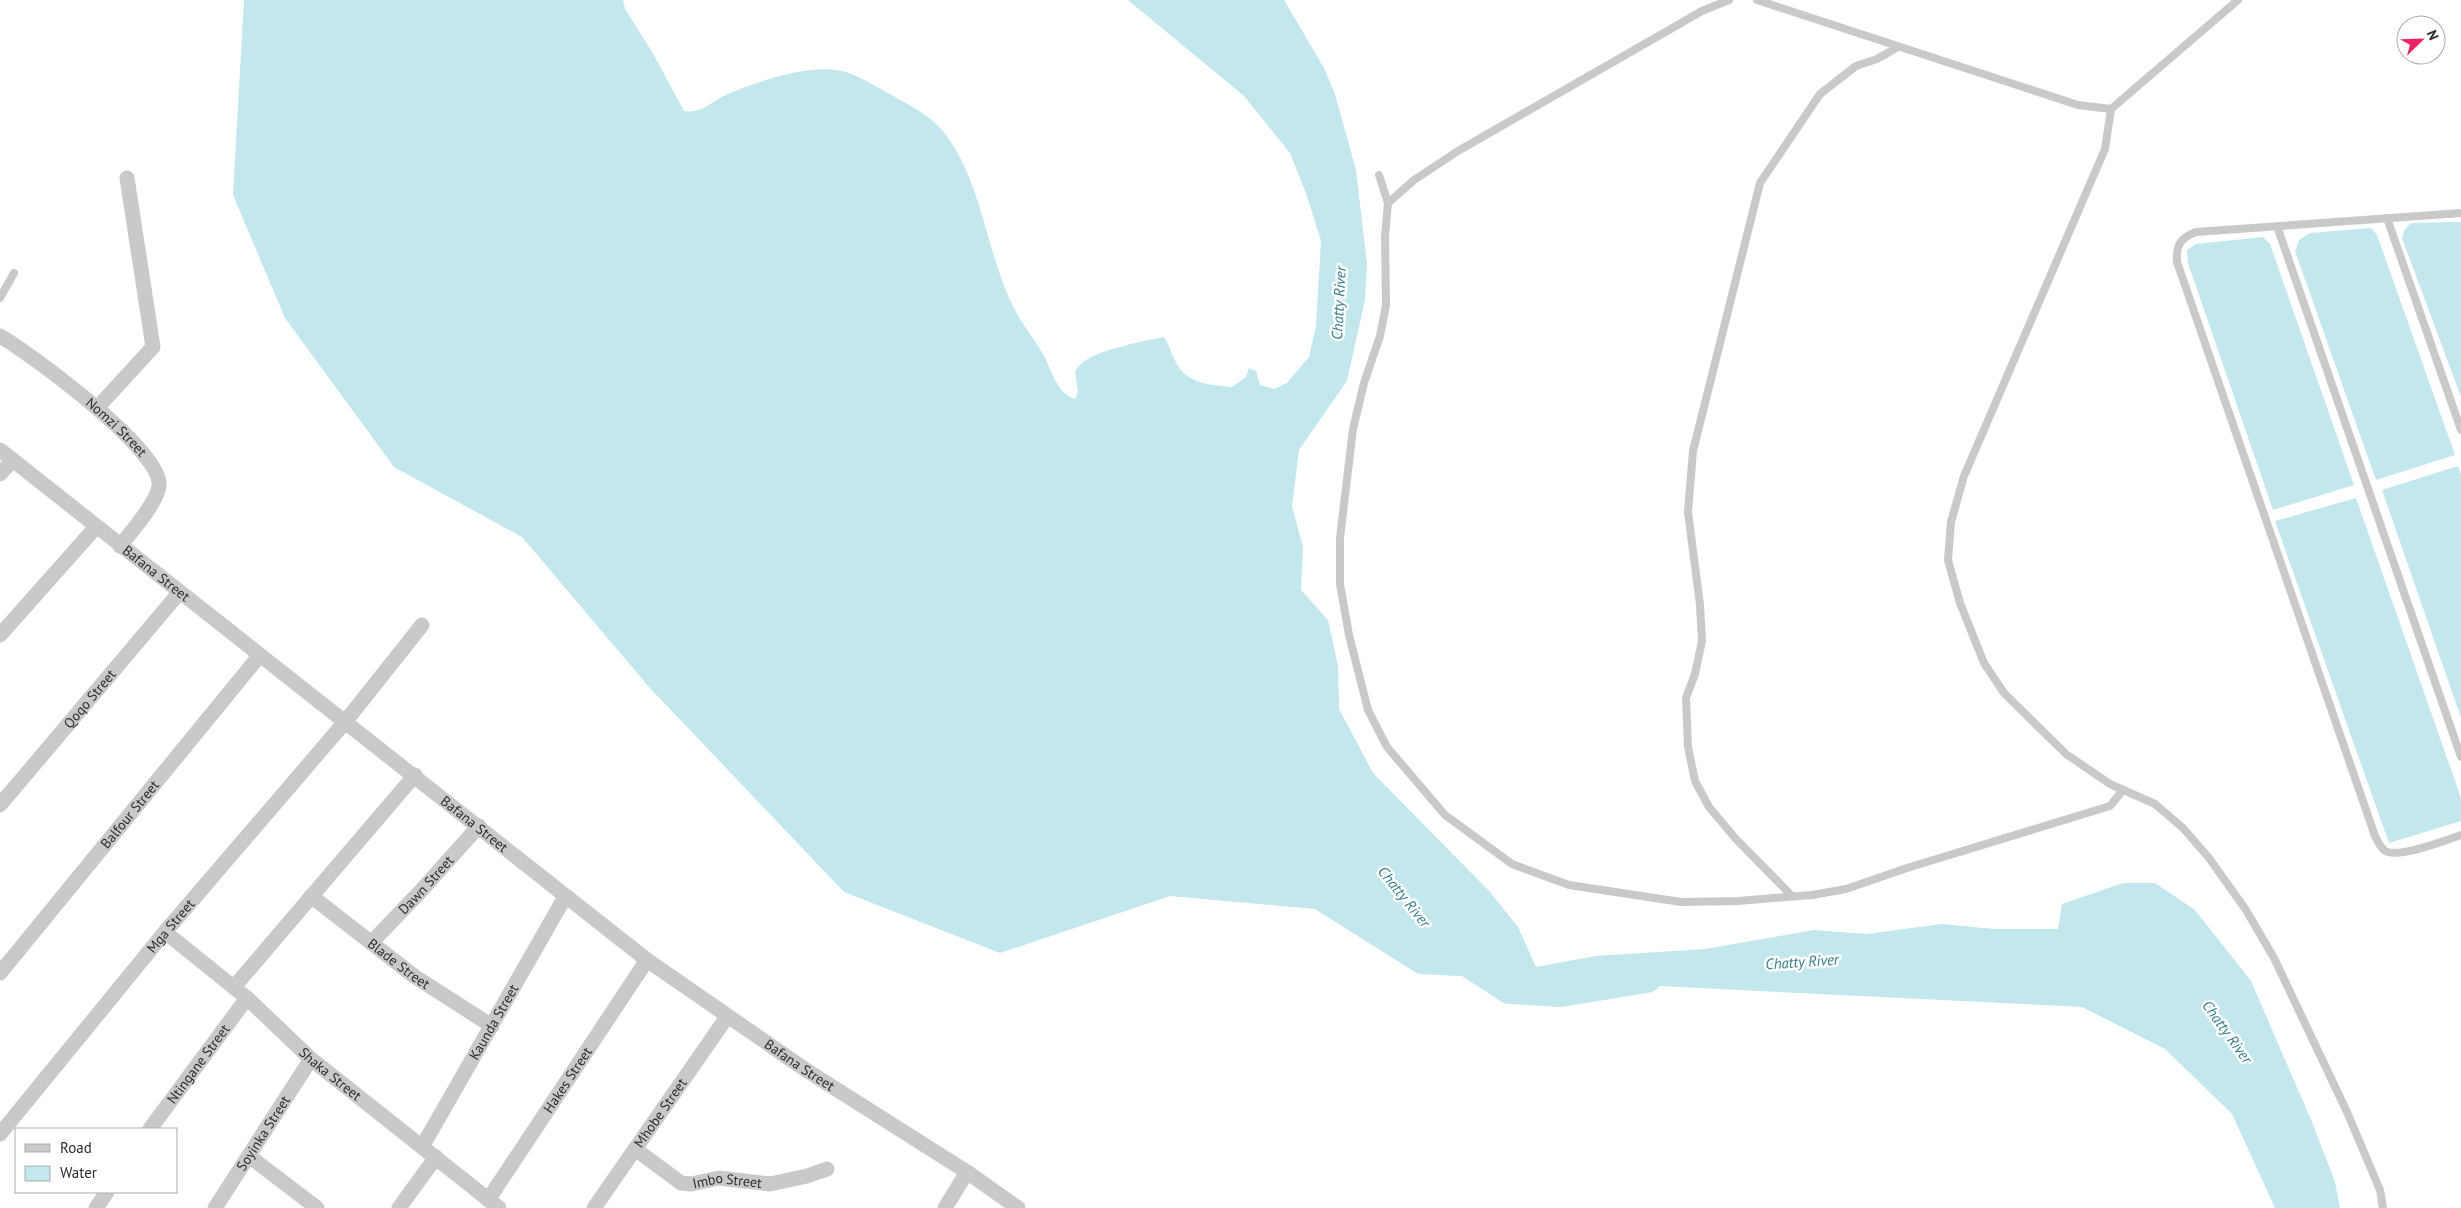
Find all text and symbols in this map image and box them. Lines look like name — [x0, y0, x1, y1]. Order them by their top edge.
north arrow — [2396, 15, 2446, 65]
text: N — [2423, 27, 2443, 43]
water label: Chatty River — [1327, 265, 1350, 340]
street label: Nomzi Street — [82, 394, 151, 460]
street label: Bafana Street — [119, 541, 194, 605]
street label: Qoqo Street — [60, 665, 120, 732]
street label: Balfour Street — [97, 776, 163, 852]
street label: Bafana Street — [437, 792, 512, 856]
street label: Dawn Street — [394, 851, 458, 918]
water label: Chatty River — [1374, 862, 1436, 932]
street label: Mga Street — [143, 895, 199, 957]
street label: Blade Street — [364, 934, 434, 993]
water label: Chatty River — [1765, 949, 1840, 974]
street label: Kaunda Street — [465, 981, 522, 1063]
water label: Chatty River — [2198, 996, 2257, 1068]
street label: Ntingane Street — [163, 1020, 234, 1107]
street label: Bafana Street — [761, 1035, 838, 1095]
street label: Shaka Street — [295, 1043, 365, 1105]
street label: Hakes Street — [539, 1043, 596, 1116]
street label: Mhobe Street — [630, 1074, 691, 1151]
street label: Soyinka Street — [232, 1092, 294, 1174]
legend — [15, 1128, 178, 1193]
text: Road — [60, 1138, 92, 1157]
text: Water — [60, 1163, 97, 1182]
street label: Imbo Street — [691, 1168, 763, 1192]

